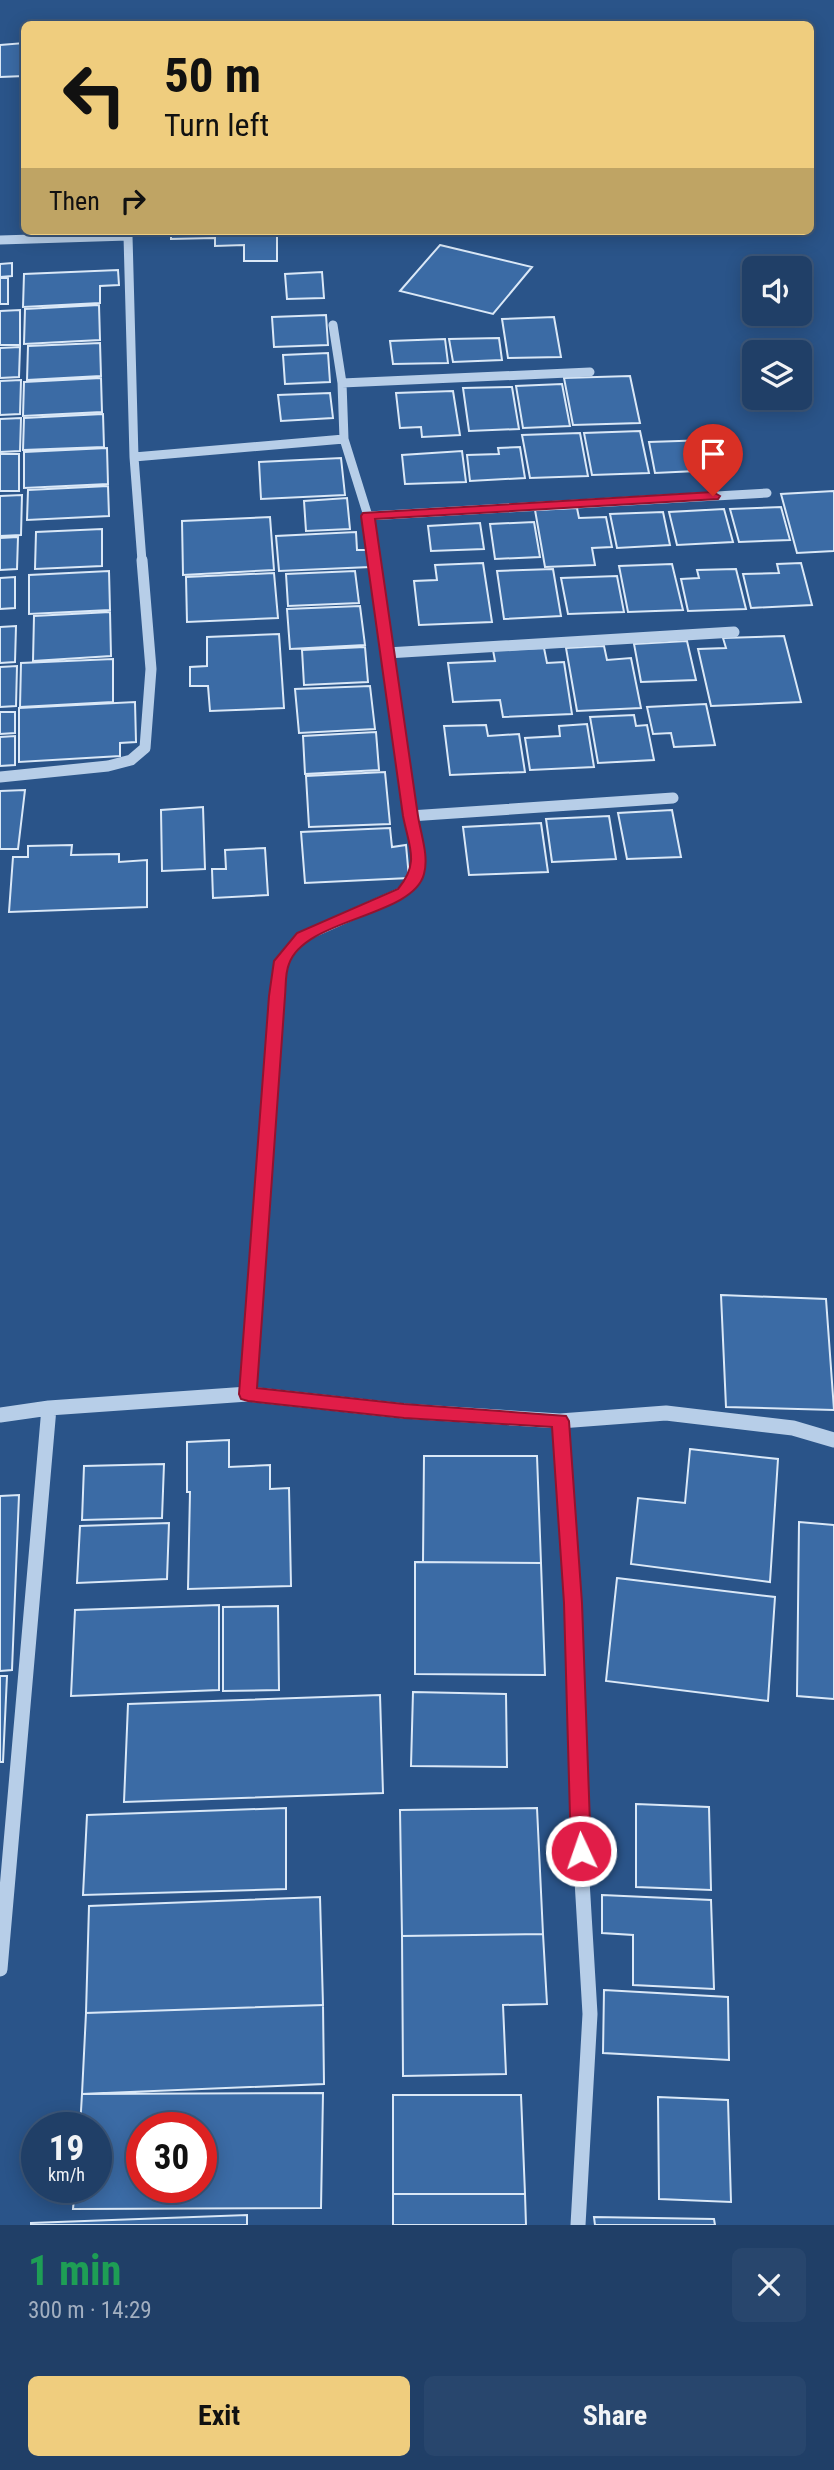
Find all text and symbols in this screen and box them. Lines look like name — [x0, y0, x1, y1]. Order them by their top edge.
text: 50 m — [164, 47, 261, 104]
icon: left — [49, 49, 140, 140]
text: Turn left — [164, 106, 269, 144]
icon: right — [114, 182, 152, 220]
text: Then — [49, 186, 100, 216]
map controls — [742, 256, 812, 410]
button: sound — [742, 256, 812, 326]
button: layers — [742, 340, 812, 410]
pin — [683, 424, 743, 496]
icon: arrive — [694, 435, 732, 473]
position arrow — [544, 1814, 618, 1888]
speed limit sign: 30 — [126, 2112, 217, 2203]
text: 19 — [49, 2128, 84, 2169]
text: km/h — [48, 2164, 85, 2185]
text: 1 min — [28, 2246, 121, 2295]
button: close — [732, 2248, 806, 2322]
text: 300 m · 14:29 — [28, 2297, 152, 2324]
button: Exit — [28, 2376, 410, 2456]
button: Share — [424, 2376, 806, 2456]

